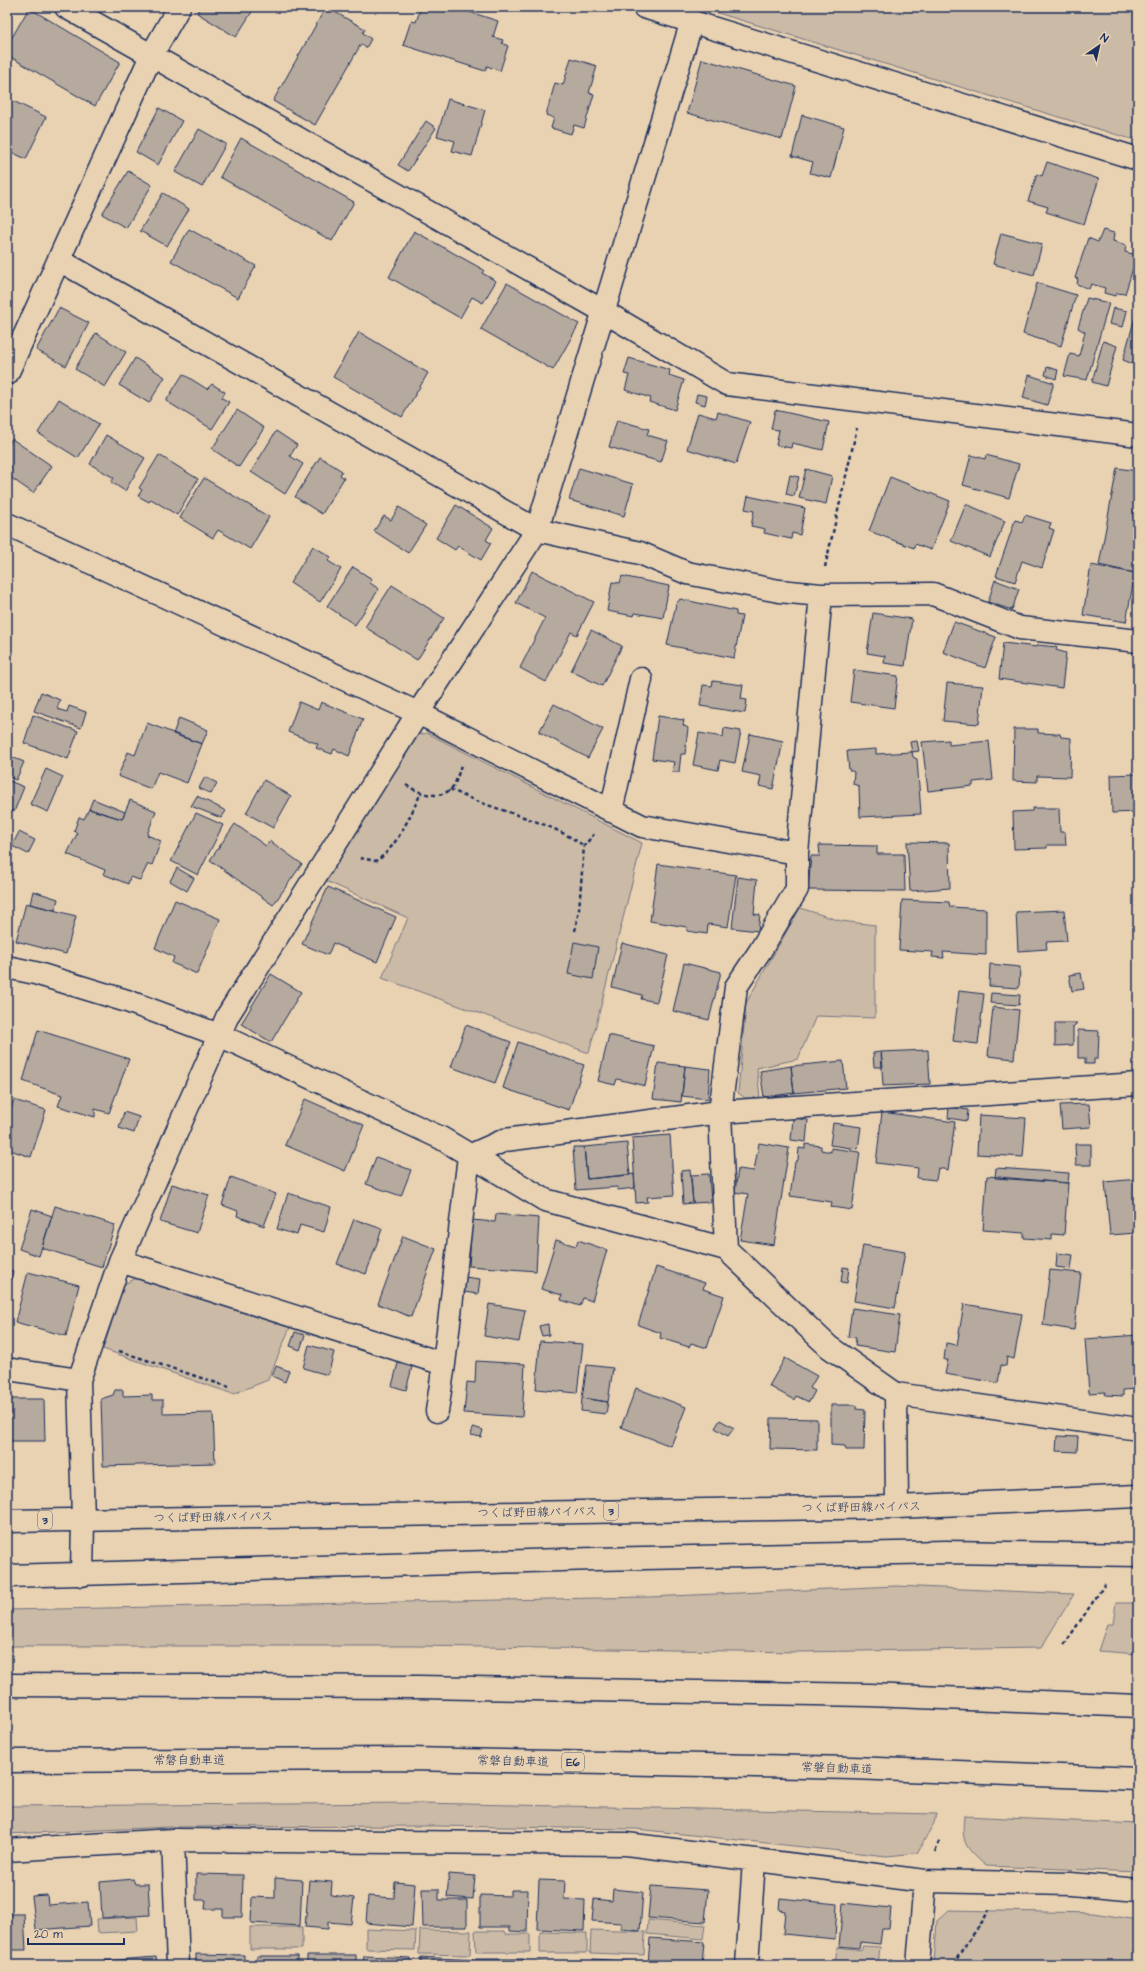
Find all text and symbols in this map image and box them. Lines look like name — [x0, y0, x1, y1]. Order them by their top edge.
north arrow — [1079, 26, 1119, 66]
text: N — [1097, 30, 1111, 46]
street label: つくば野田線バイパス — [801, 1498, 921, 1517]
road number: 3 — [604, 1502, 618, 1520]
street label: つくば野田線バイパス — [477, 1503, 597, 1522]
street label: つくば野田線バイパス — [153, 1508, 273, 1527]
road number: 3 — [38, 1511, 52, 1529]
street label: 常磐自動車道 — [153, 1752, 225, 1769]
street label: 常磐自動車道 — [477, 1752, 549, 1771]
road number: E6 — [562, 1753, 584, 1771]
street label: 常磐自動車道 — [801, 1759, 873, 1778]
scale bar — [28, 1920, 124, 1946]
text: 20 m — [34, 1926, 63, 1943]

